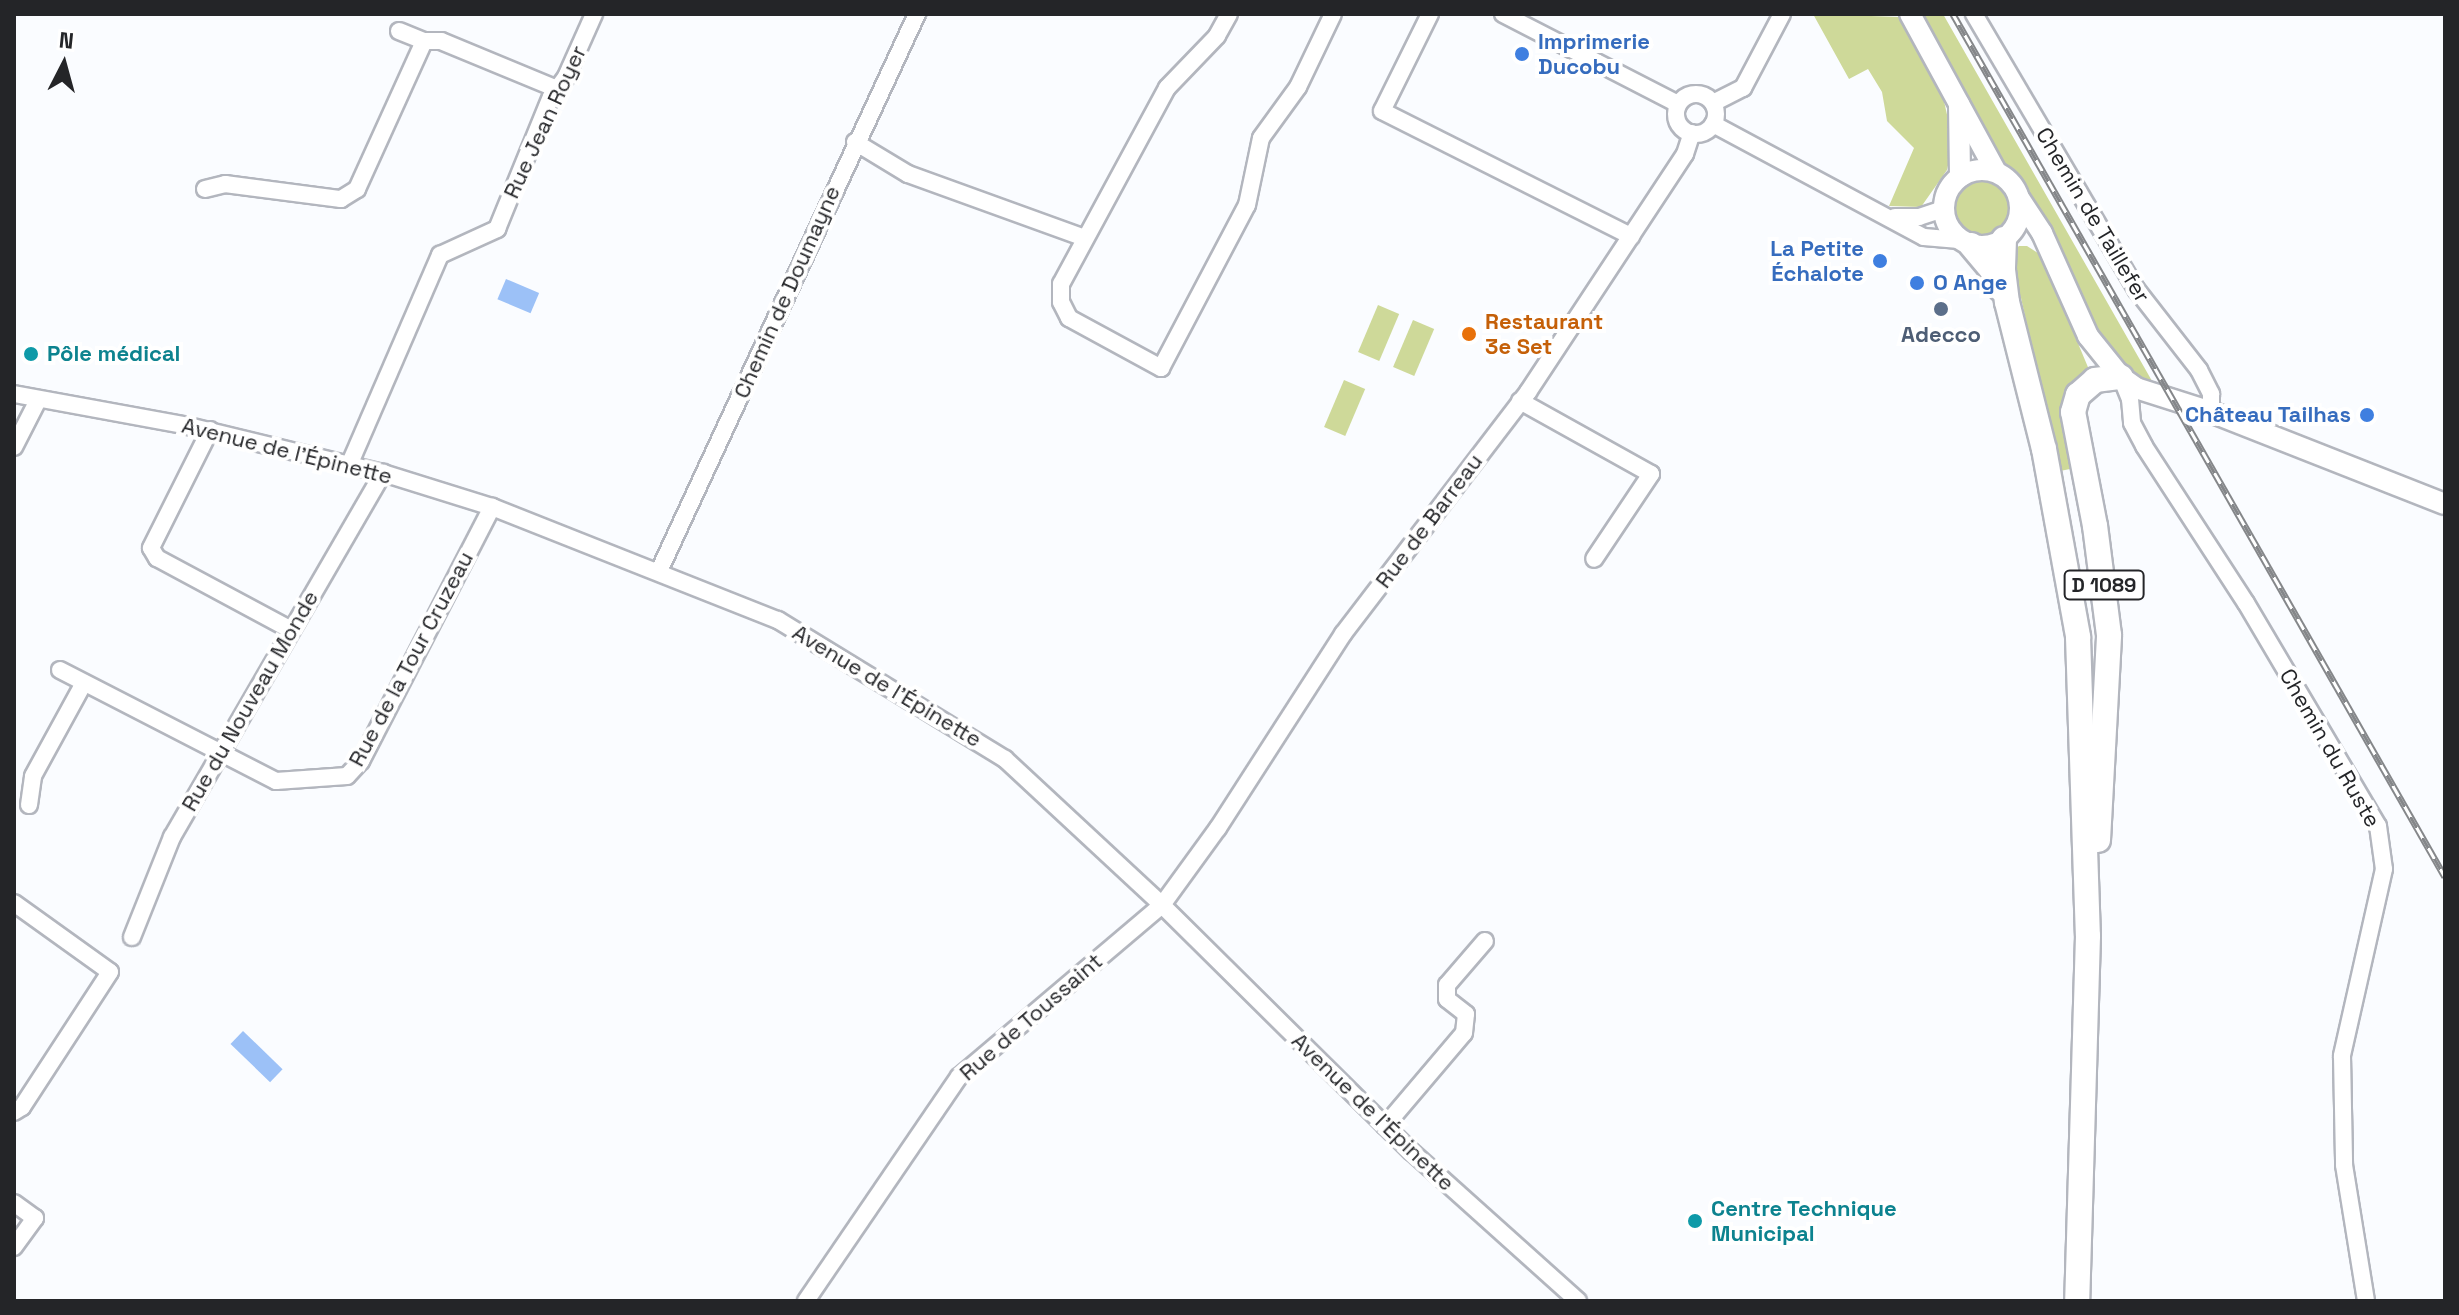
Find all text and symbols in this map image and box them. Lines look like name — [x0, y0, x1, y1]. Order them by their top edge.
north arrow — [24, 24, 104, 104]
text: N — [58, 25, 75, 55]
place label: Imprimerie Ducobu — [1538, 28, 1650, 80]
street label: Rue Jean Royer — [498, 41, 592, 203]
marker: Imprimerie Ducobu — [1513, 45, 1531, 63]
street label: Chemin de Taillefer — [2030, 123, 2156, 307]
street label: Chemin de Doumayne — [728, 182, 846, 402]
place label: La Petite Échalote — [1770, 235, 1864, 286]
marker: La Petite Échalote — [1871, 252, 1889, 270]
place label: O Ange — [1933, 270, 2008, 296]
marker: O Ange — [1908, 274, 1926, 292]
marker: Adecco — [1932, 300, 1950, 318]
place label: Restaurant 3e Set — [1485, 308, 1603, 360]
place label: Adecco — [1901, 322, 1981, 348]
marker: Restaurant 3e Set — [1460, 325, 1478, 343]
place label: Pôle médical — [47, 341, 180, 367]
marker: Pôle médical — [22, 345, 40, 363]
place label: Château Tailhas — [2184, 402, 2351, 428]
marker: Château Tailhas — [2358, 406, 2376, 424]
street label: Avenue de l'Épinette — [179, 412, 395, 490]
street label: Rue de Barreau — [1370, 449, 1488, 593]
street label: Rue de la Tour Cruzeau — [343, 547, 479, 771]
road number: D 1089 — [2062, 569, 2146, 601]
street label: Rue du Nouveau Monde — [176, 586, 324, 816]
street label: Avenue de l'Épinette — [788, 619, 986, 753]
street label: Chemin du Ruste — [2274, 664, 2386, 832]
street label: Rue de Toussaint — [954, 948, 1108, 1086]
street label: Avenue de l'Épinette — [1286, 1028, 1460, 1196]
place label: Centre Technique Municipal — [1711, 1195, 1897, 1246]
marker: Centre Technique Municipal — [1686, 1212, 1704, 1230]

